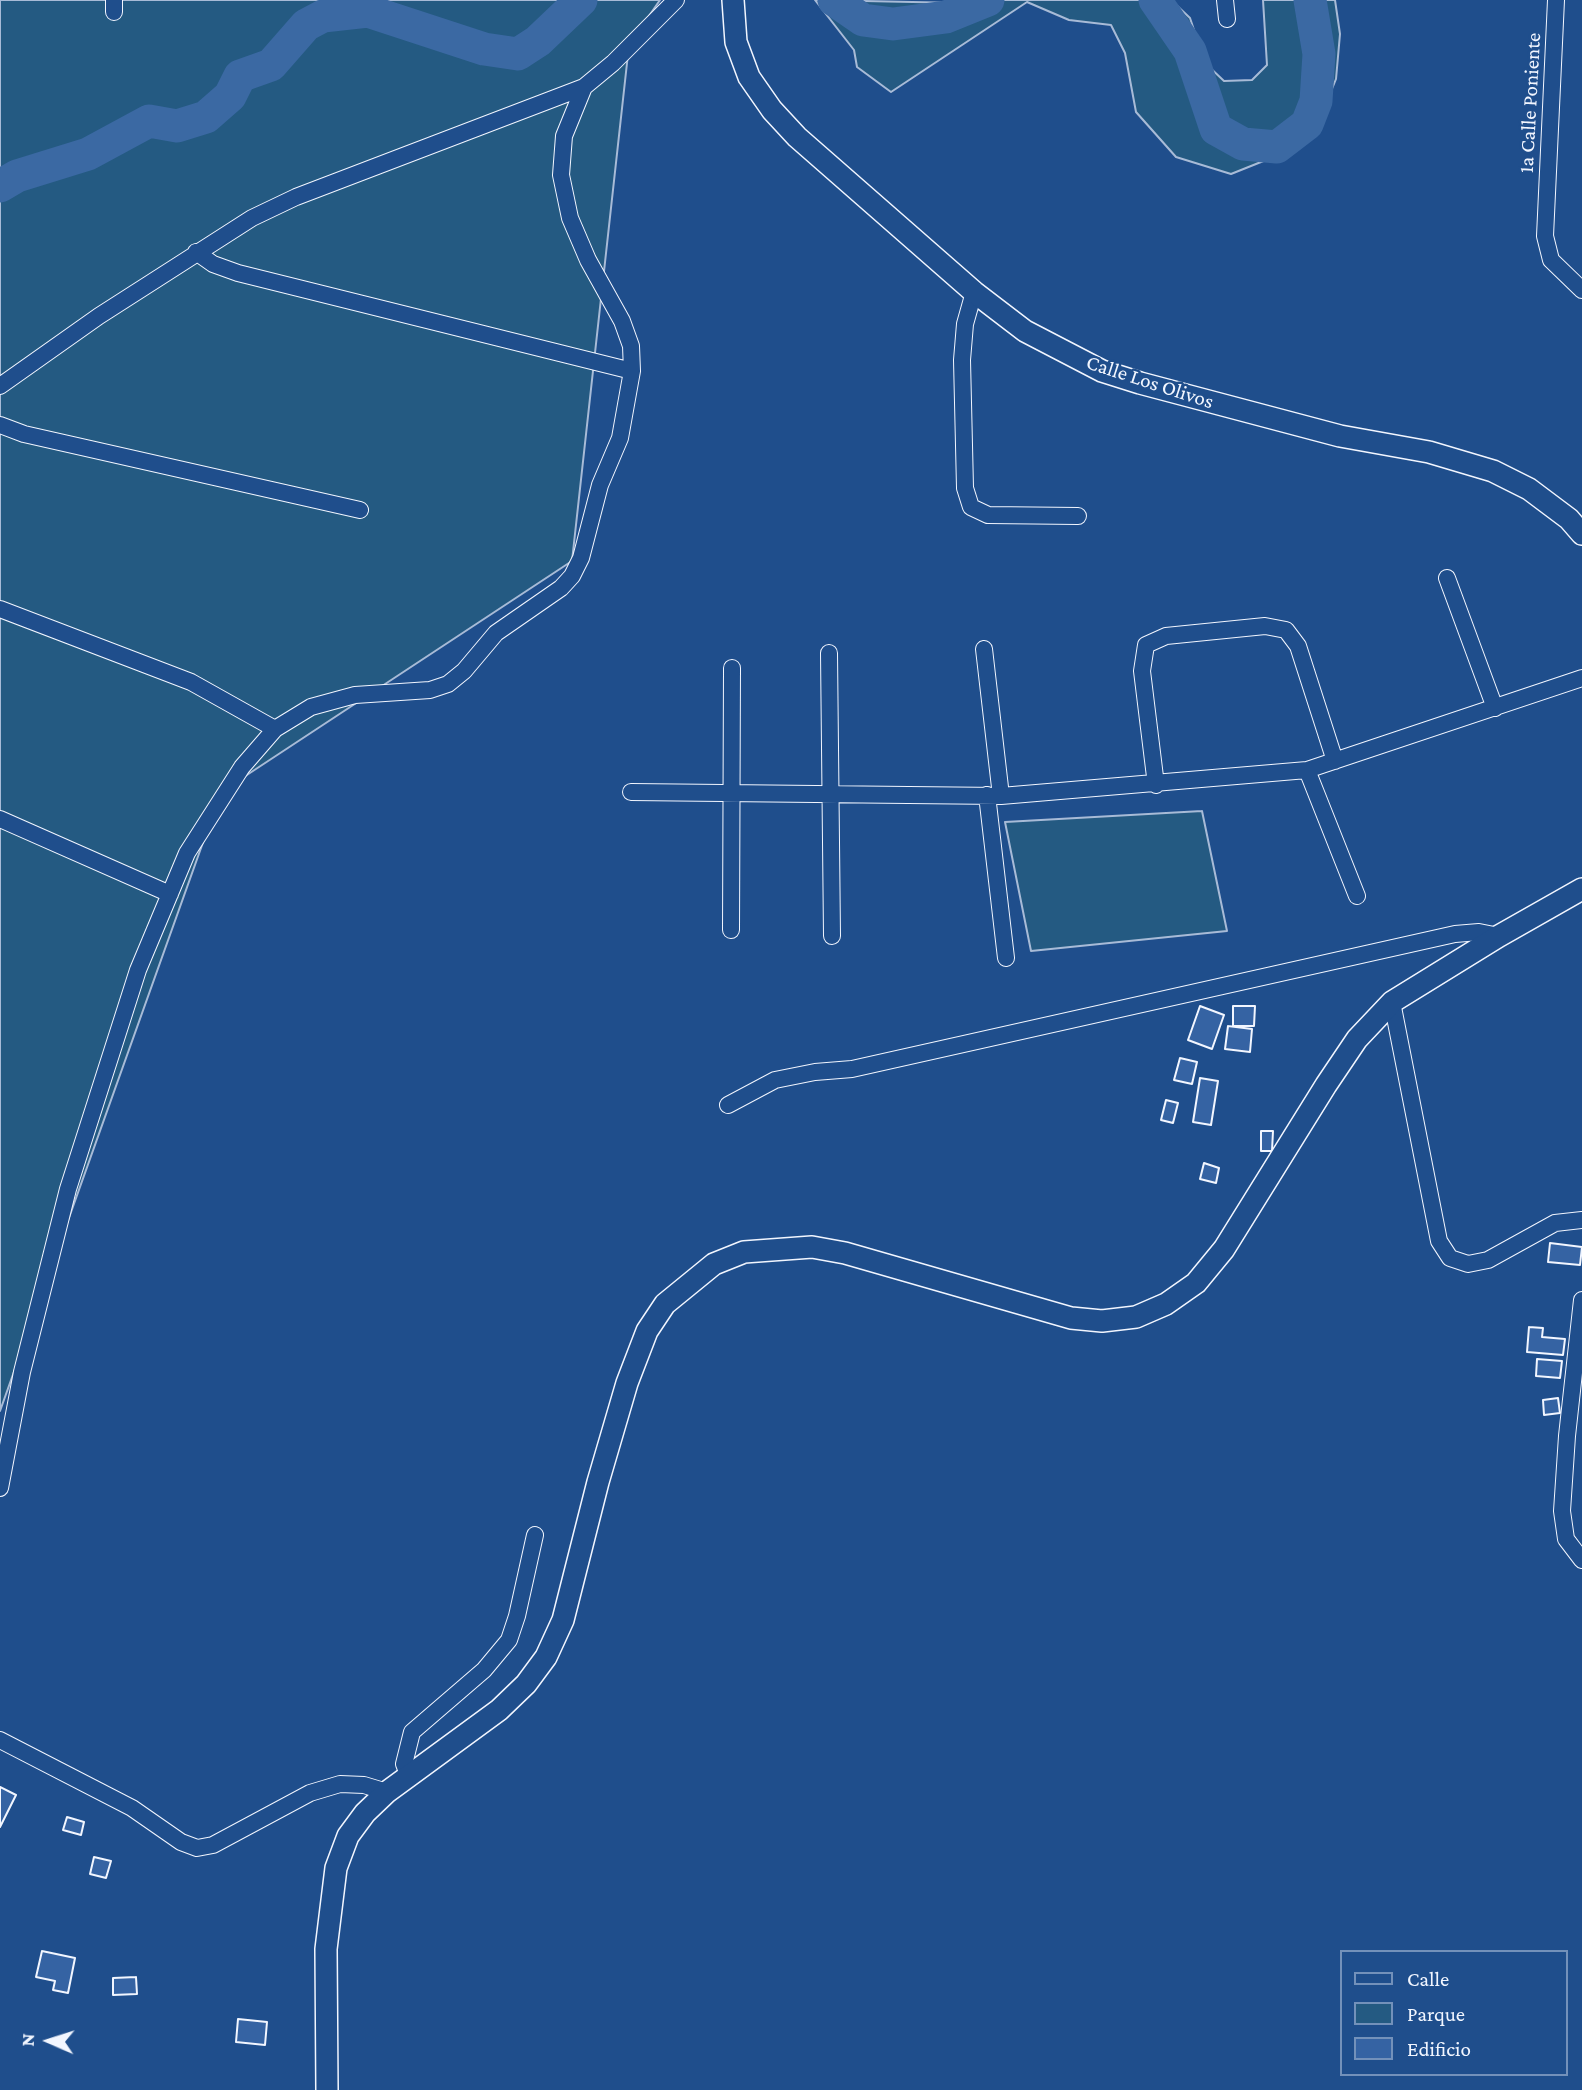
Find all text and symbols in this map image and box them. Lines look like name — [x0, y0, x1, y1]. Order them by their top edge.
street label: 1a Calle Poniente — [1514, 32, 1546, 174]
street label: Calle Los Olivos — [1083, 350, 1217, 414]
legend — [1340, 1950, 1568, 2076]
text: Calle — [1407, 1967, 1449, 1991]
text: Parque — [1407, 2002, 1465, 2026]
north arrow — [14, 2006, 84, 2076]
text: N — [17, 2033, 38, 2047]
text: Edificio — [1407, 2037, 1471, 2061]

